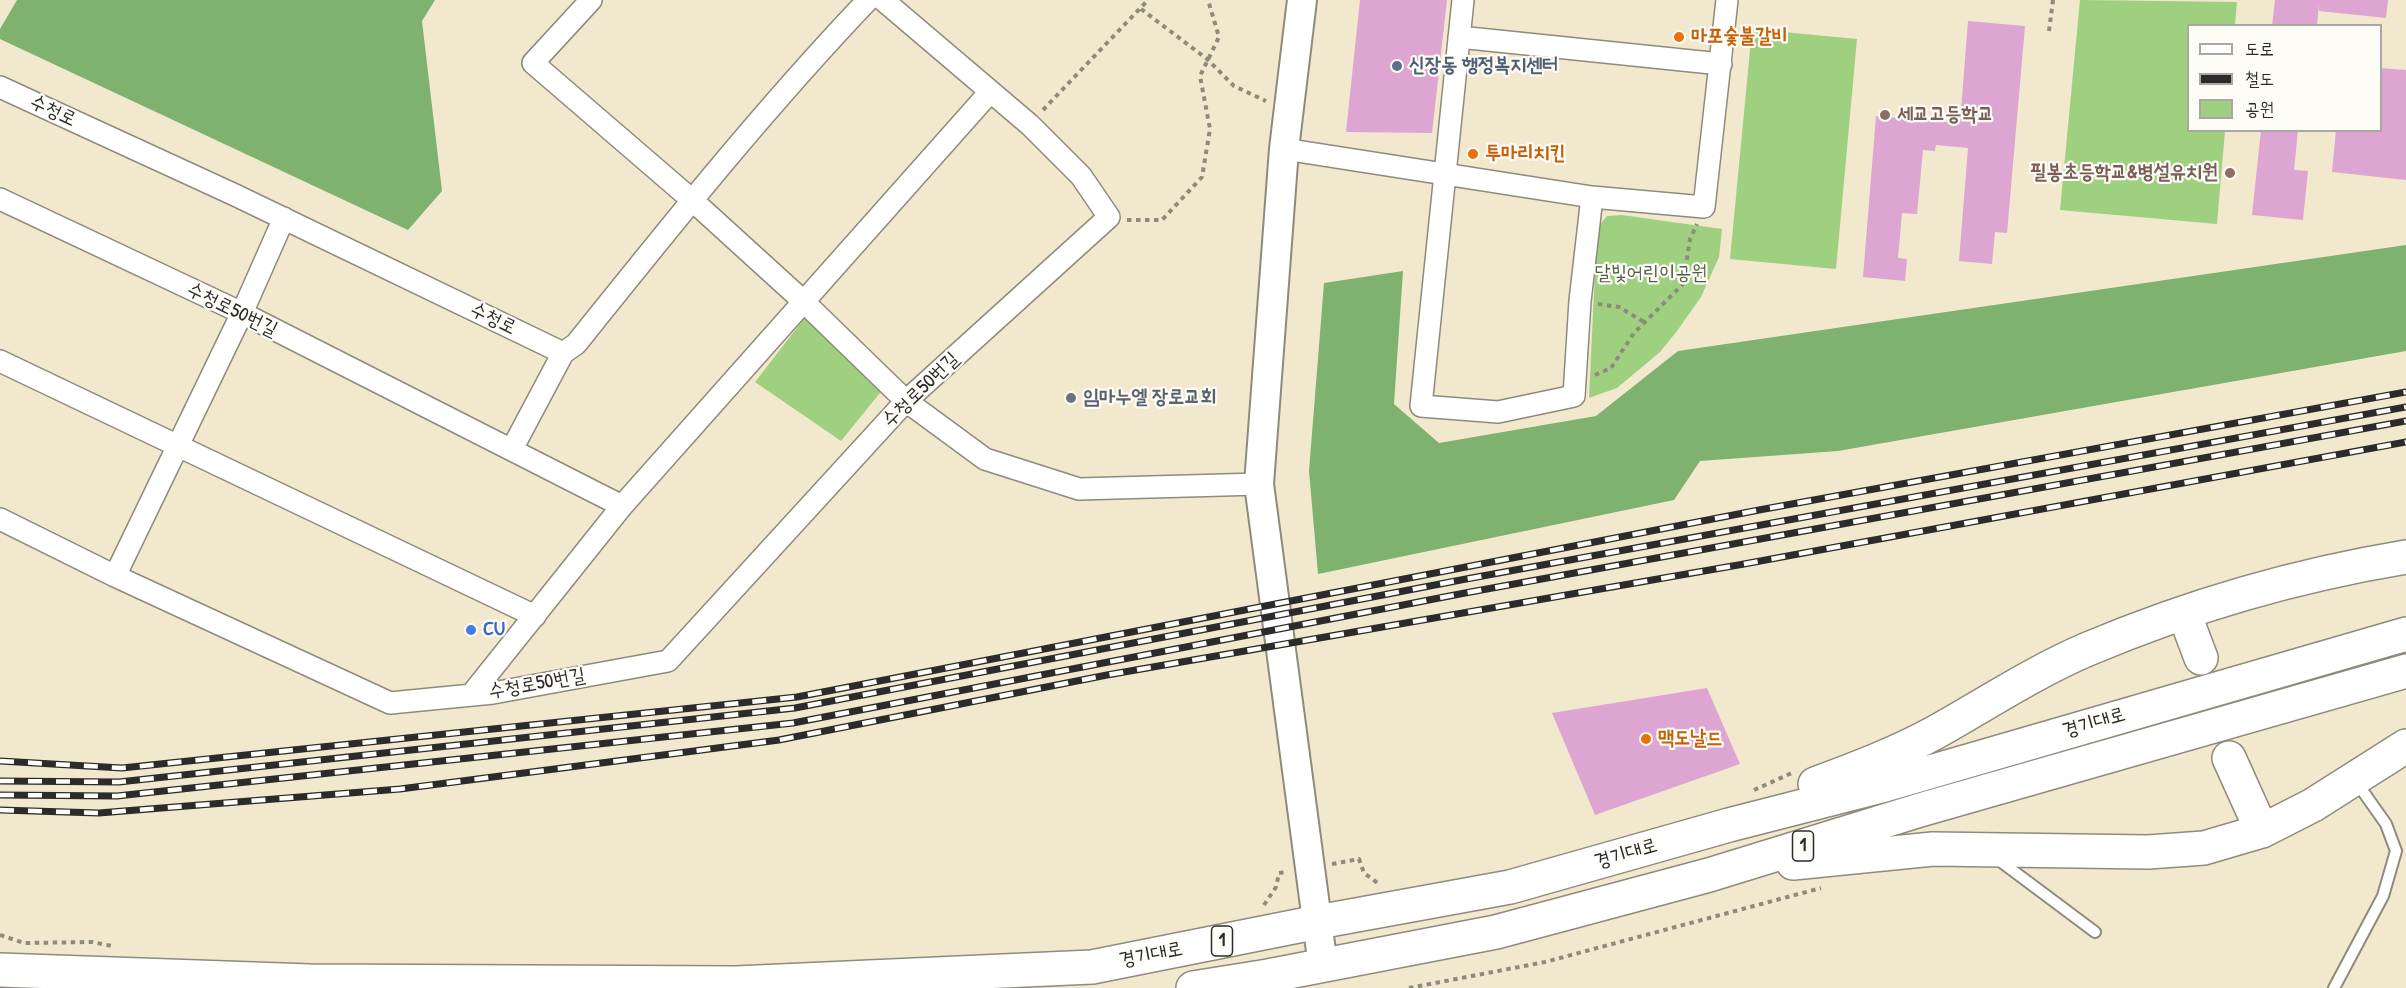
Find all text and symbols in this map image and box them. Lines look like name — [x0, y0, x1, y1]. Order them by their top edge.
legend — [2187, 24, 2382, 132]
place label: 마포숯불갈비 — [1691, 25, 1788, 49]
marker: 마포숯불갈비 — [1672, 30, 1686, 44]
text: 도로 — [2245, 36, 2274, 61]
place label: 신장동 행정복지센터 — [1409, 54, 1558, 78]
marker: 신장동 행정복지센터 — [1390, 59, 1404, 73]
text: 철도 — [2245, 66, 2274, 91]
street label: 수청로 — [26, 90, 80, 132]
text: 공원 — [2245, 96, 2274, 121]
place label: 세교고등학교 — [1897, 103, 1994, 127]
marker: 세교고등학교 — [1878, 108, 1892, 122]
place label: 투마리치킨 — [1485, 142, 1565, 166]
marker: 투마리치킨 — [1466, 147, 1480, 161]
place label: 필봉초등학교&병설유치원 — [2030, 161, 2218, 185]
marker: 필봉초등학교&병설유치원 — [2223, 166, 2237, 180]
park label: 달빛어린이공원 — [1595, 262, 1707, 286]
street label: 수청로50번길 — [183, 278, 281, 342]
street label: 수청로 — [466, 298, 520, 340]
street label: 수청로50번길 — [877, 347, 965, 433]
place label: 임마누엘 장로교회 — [1083, 386, 1216, 410]
marker: 임마누엘 장로교회 — [1064, 391, 1078, 405]
place label: CU — [483, 618, 505, 642]
marker: CU — [464, 623, 478, 637]
street label: 수청로50번길 — [487, 664, 587, 704]
street label: 경기대로 — [2060, 703, 2128, 743]
place label: 맥도날드 — [1658, 727, 1722, 751]
marker: 맥도날드 — [1639, 732, 1653, 746]
road number: 1 — [1792, 831, 1814, 861]
street label: 경기대로 — [1592, 834, 1660, 874]
road number: 1 — [1212, 926, 1232, 956]
street label: 경기대로 — [1117, 937, 1185, 973]

